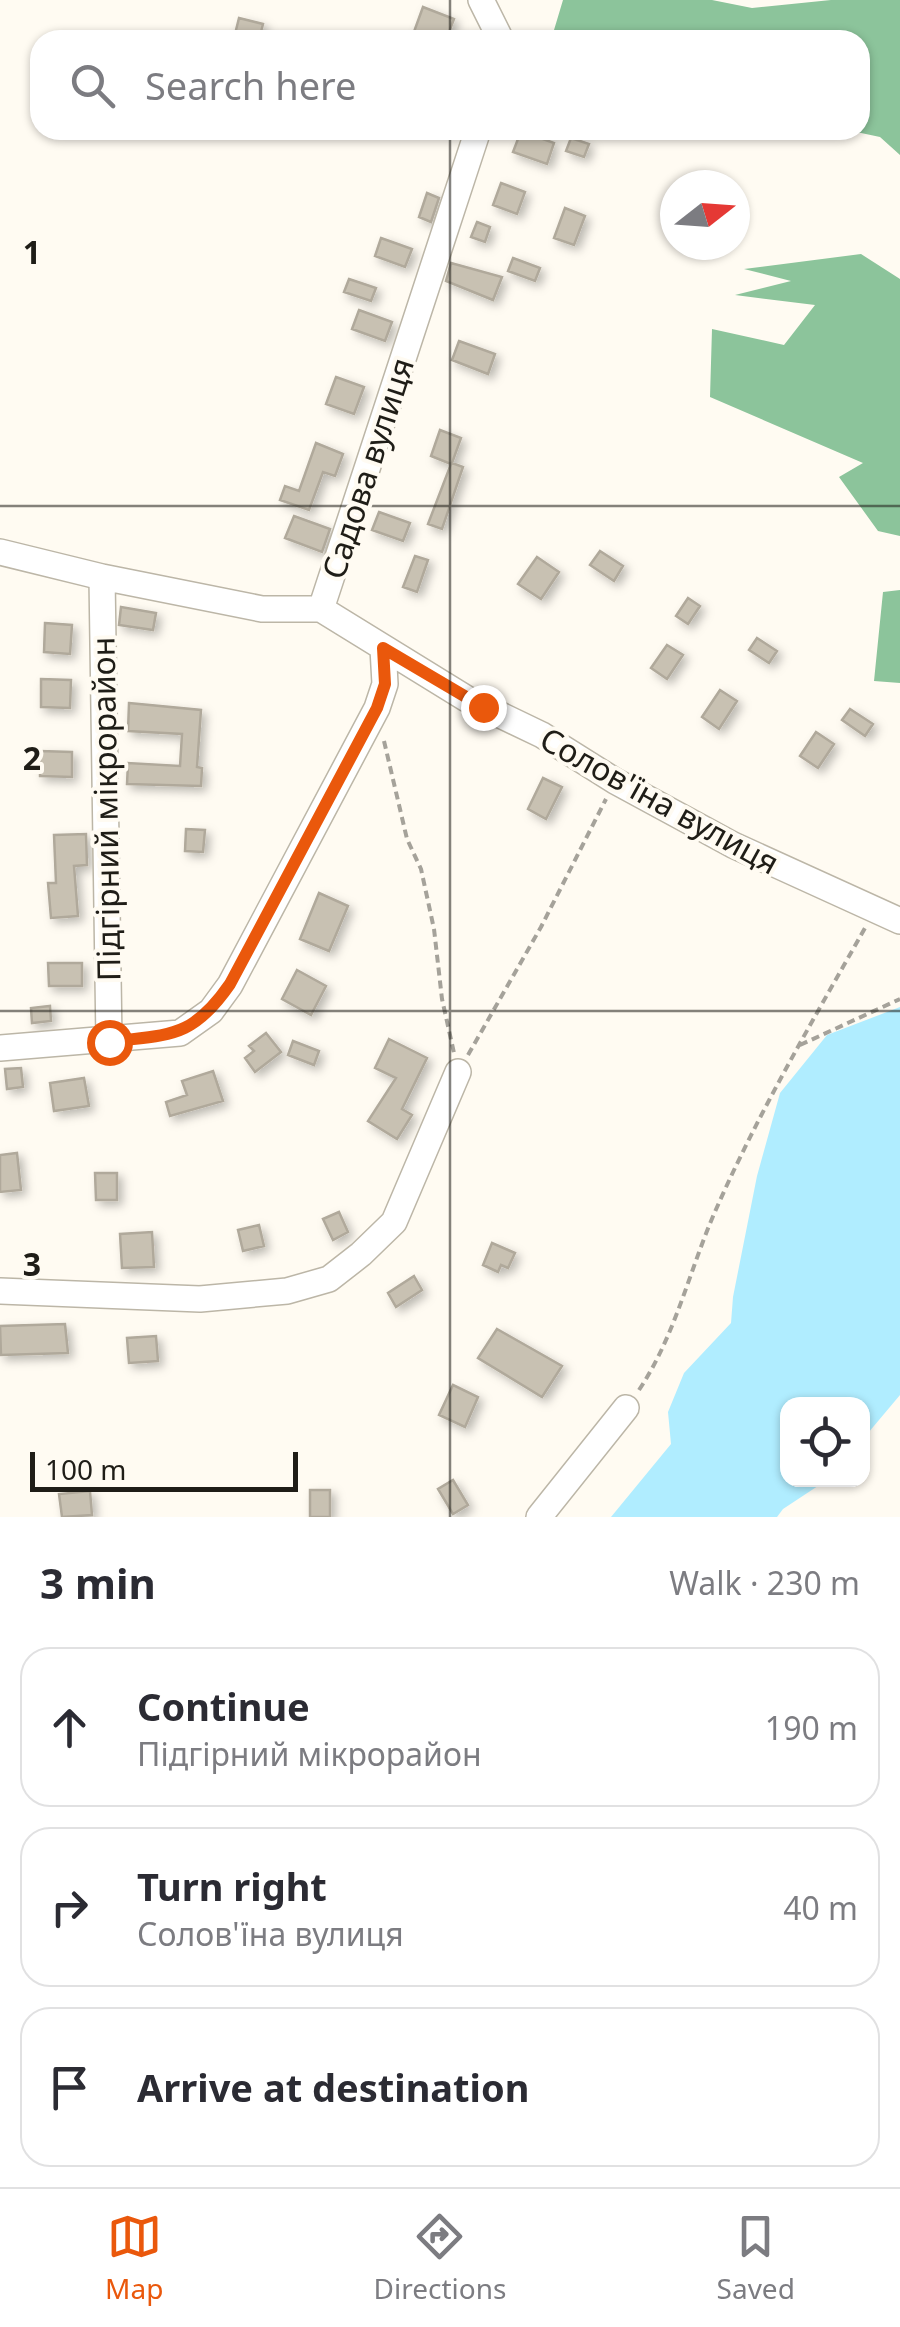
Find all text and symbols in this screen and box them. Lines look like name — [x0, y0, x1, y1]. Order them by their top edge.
search box — [30, 30, 870, 140]
icon: search — [65, 58, 120, 113]
text: Search here — [145, 59, 356, 111]
north arrow — [660, 170, 750, 260]
text: 1 — [23, 230, 41, 273]
street label: Садова вулиця — [311, 352, 423, 584]
street label: Підгірний мікрорайон — [80, 636, 130, 982]
route end — [461, 685, 507, 731]
street label: Солов'їна вулиця — [533, 717, 787, 883]
text: 2 — [23, 736, 41, 779]
route start — [87, 1020, 133, 1066]
text: 3 — [23, 1242, 41, 1285]
map controls — [780, 1397, 870, 1487]
button: locate — [780, 1397, 870, 1487]
scale bar — [30, 1447, 298, 1492]
text: 100 m — [45, 1450, 127, 1488]
text: 3 min — [40, 1554, 156, 1611]
text: Walk · 230 m — [669, 1561, 860, 1604]
text: Continue — [137, 1680, 310, 1732]
icon: ahead — [42, 1700, 97, 1755]
text: 190 m — [765, 1706, 858, 1749]
text: Підгірний мікрорайон — [137, 1732, 482, 1775]
text: Turn right — [137, 1860, 327, 1912]
icon: right — [42, 1880, 97, 1935]
text: 40 m — [783, 1886, 858, 1929]
text: Солов'їна вулиця — [137, 1912, 404, 1955]
icon: arrive — [42, 2060, 97, 2115]
text: Arrive at destination — [137, 2061, 529, 2113]
tab: Map — [105, 2209, 163, 2307]
tab: Directions — [374, 2209, 506, 2307]
tab: Saved — [717, 2209, 795, 2307]

